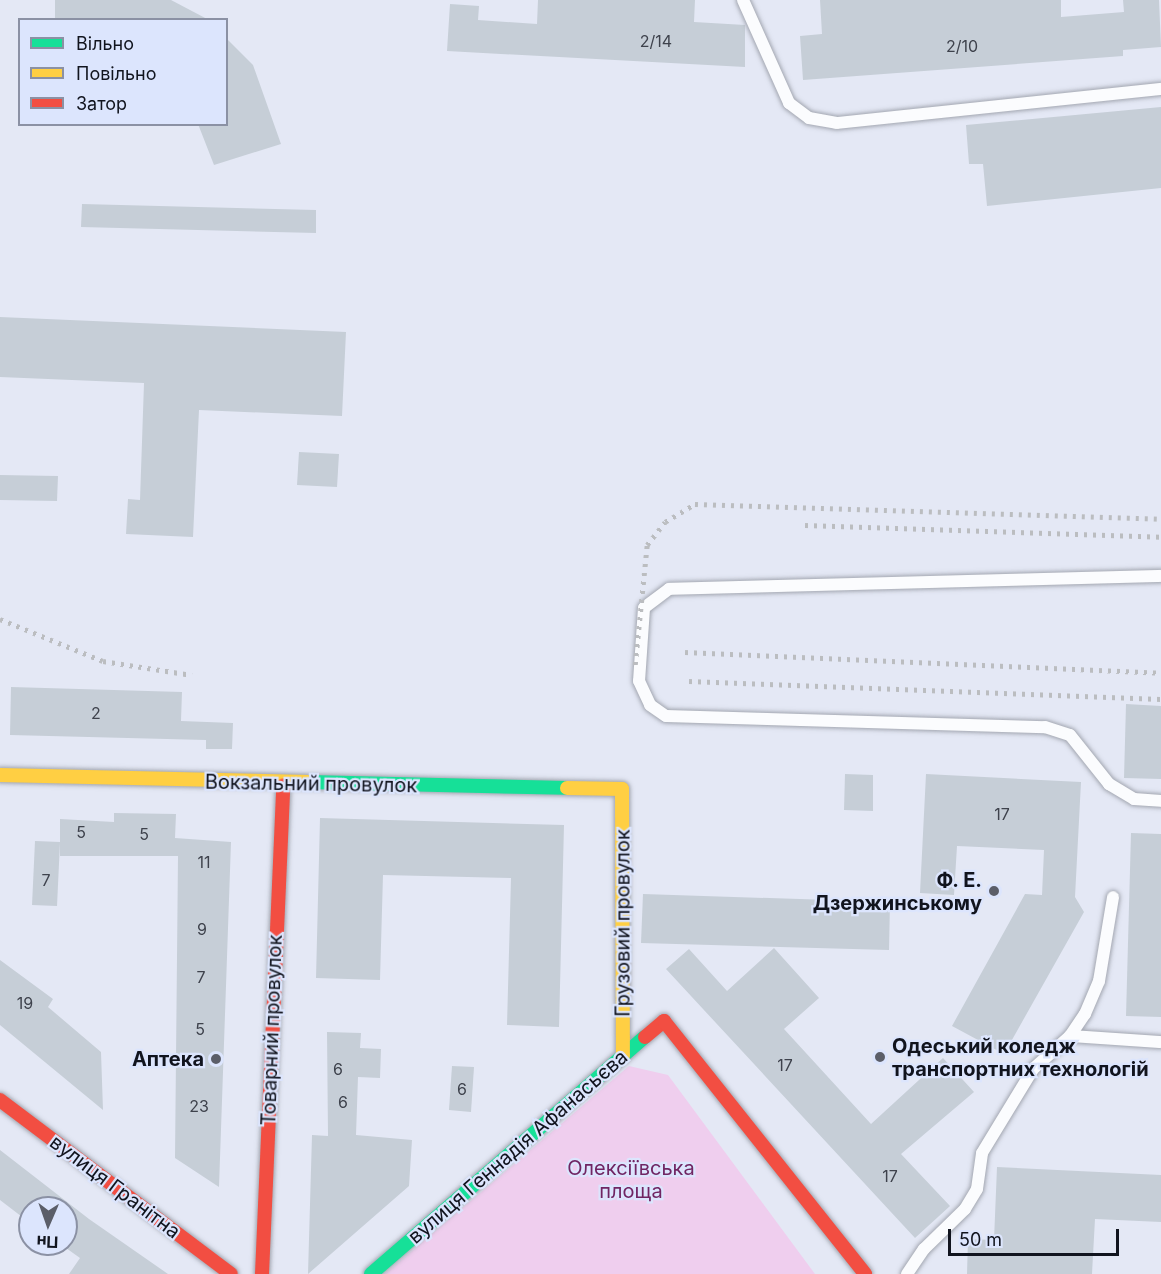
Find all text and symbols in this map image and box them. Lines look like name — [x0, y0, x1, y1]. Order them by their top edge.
legend — [18, 18, 228, 126]
house number: 2/14 — [640, 31, 672, 51]
text: Вільно — [76, 33, 134, 54]
house number: 2/10 — [946, 36, 978, 56]
text: Повільно — [76, 63, 157, 84]
text: Затор — [76, 93, 127, 114]
house number: 2 — [91, 703, 101, 723]
street label: Вокзальний провулок — [205, 770, 417, 798]
house number: 17 — [994, 804, 1010, 824]
house number: 5 — [76, 822, 86, 842]
house number: 5 — [139, 824, 149, 844]
street label: Грузовий провулок — [611, 829, 635, 1017]
house number: 11 — [197, 852, 211, 872]
place label: Ф. Е. Дзержинському — [813, 868, 982, 915]
house number: 7 — [41, 870, 51, 890]
marker: Ф. Е. Дзержинському — [987, 884, 1001, 898]
house number: 9 — [197, 919, 207, 939]
street label: Товарний провулок — [257, 934, 287, 1126]
house number: 7 — [196, 967, 206, 987]
house number: 19 — [17, 993, 33, 1013]
house number: 5 — [195, 1019, 205, 1039]
place label: Одеський коледж транспортних технологій — [892, 1034, 1149, 1081]
street label: вулиця Геннадія Афанасьєва — [403, 1045, 633, 1249]
place label: Аптека — [132, 1047, 204, 1071]
marker: Одеський коледж транспортних технологій — [873, 1050, 887, 1064]
marker: Аптека — [209, 1052, 223, 1066]
house number: 17 — [777, 1055, 793, 1075]
house number: 6 — [333, 1059, 343, 1079]
house number: 6 — [457, 1079, 467, 1099]
house number: 6 — [338, 1092, 348, 1112]
house number: 23 — [189, 1096, 209, 1116]
street label: вулиця Гранітна — [45, 1130, 185, 1244]
park label: Олексіївська площа — [567, 1157, 695, 1204]
house number: 17 — [882, 1166, 898, 1186]
north arrow — [18, 1196, 78, 1256]
scale bar — [951, 1217, 1122, 1255]
text: 50 m — [959, 1229, 1002, 1250]
text: Пн — [36, 1232, 59, 1252]

